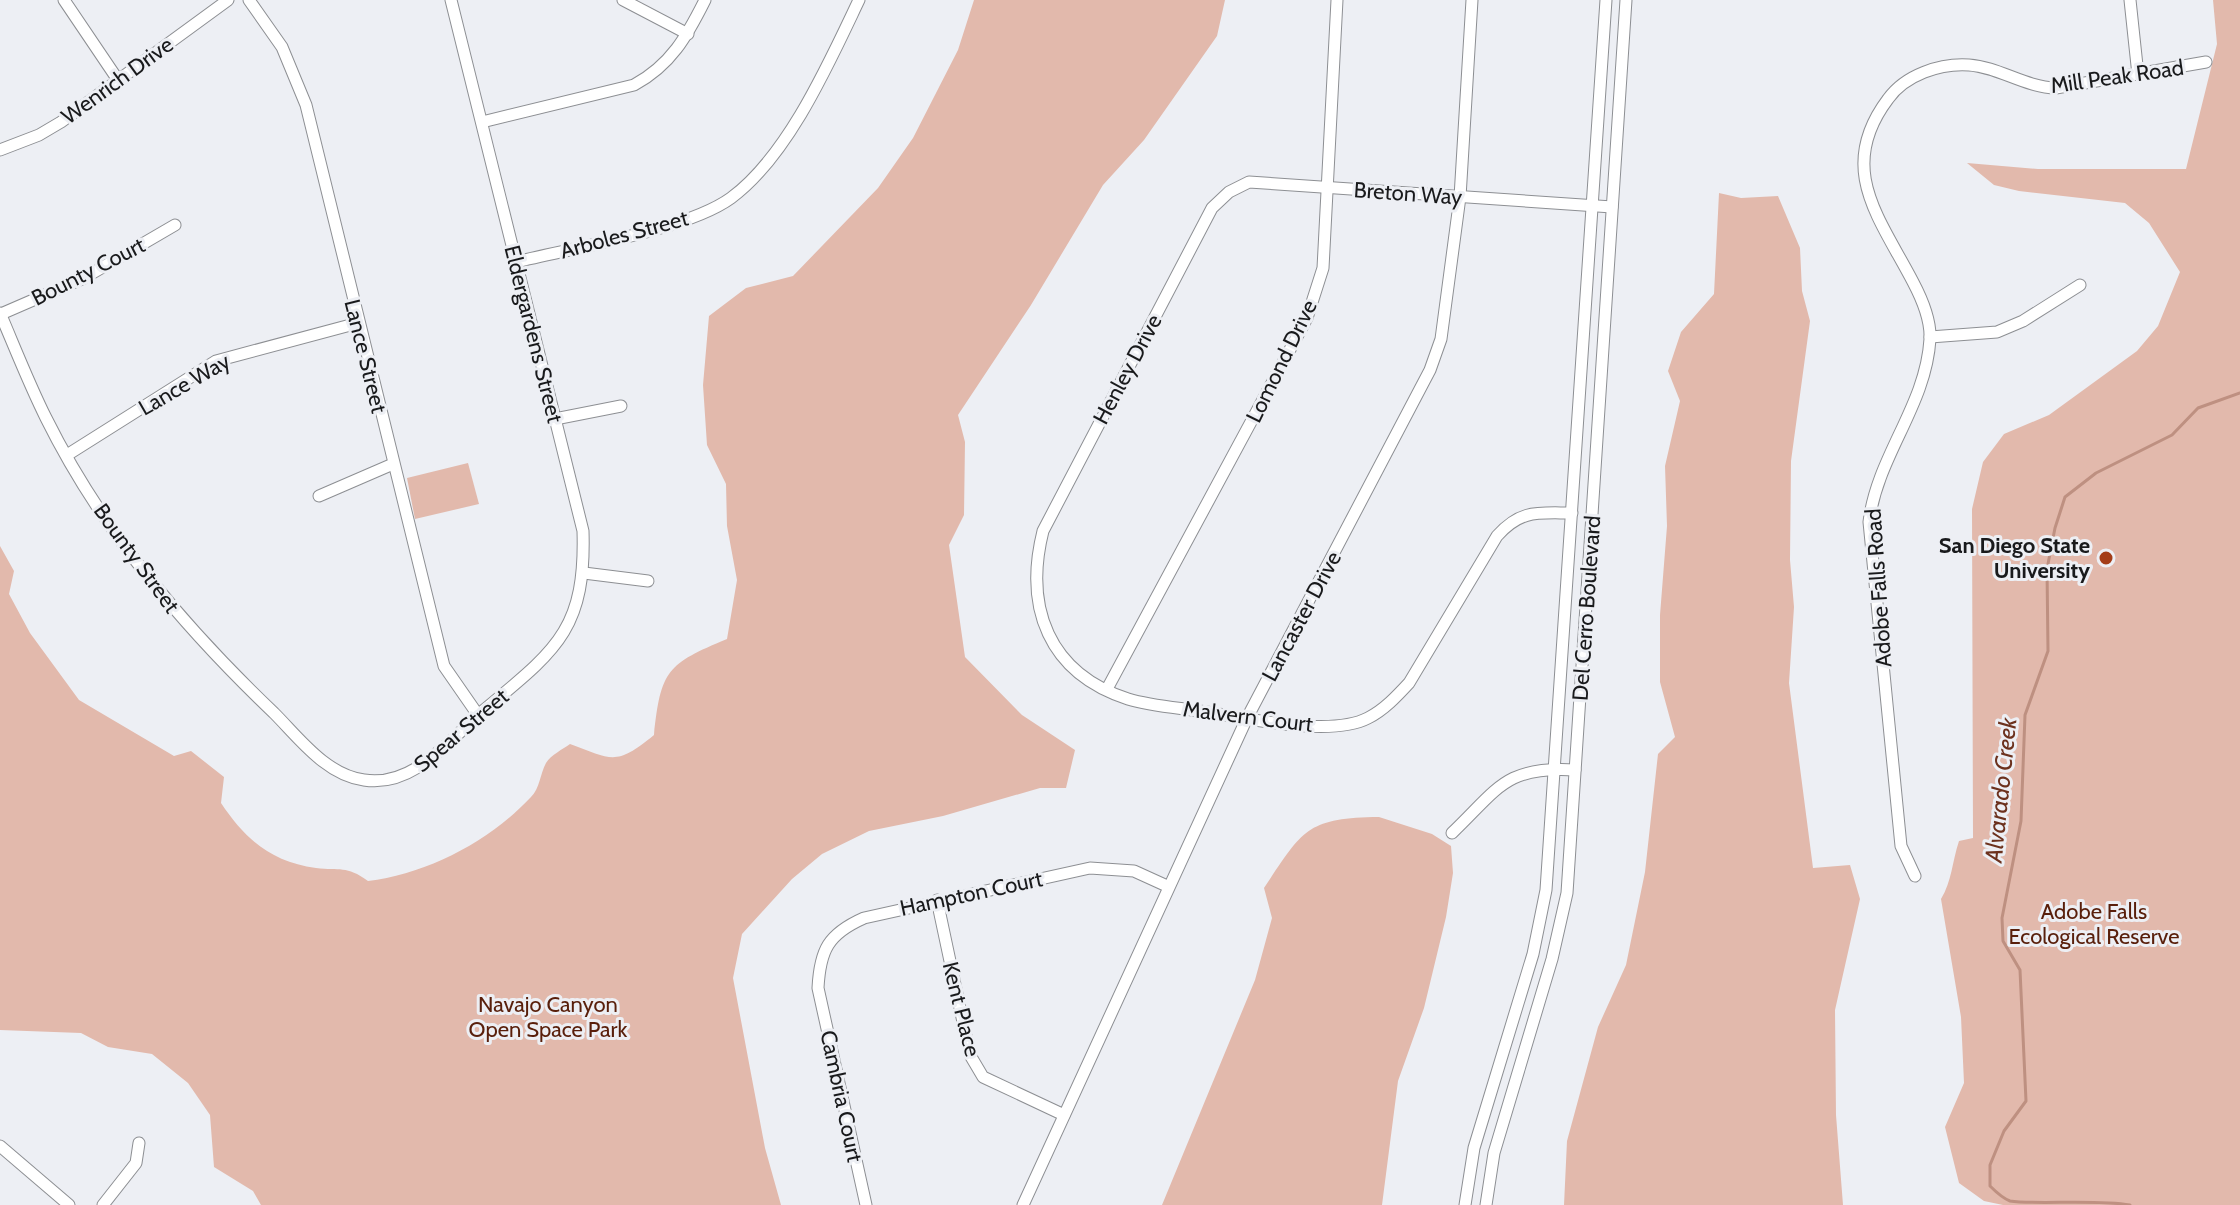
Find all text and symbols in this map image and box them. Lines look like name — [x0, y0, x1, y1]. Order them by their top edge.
street label: Wenrich Drive — [56, 31, 178, 130]
street label: Mill Peak Road — [2049, 54, 2185, 99]
street label: Breton Way — [1353, 176, 1463, 211]
street label: Arboles Street — [557, 204, 692, 265]
street label: Bounty Court — [27, 231, 150, 312]
street label: Eldergardens Street — [498, 242, 569, 426]
street label: Lomond Drive — [1240, 295, 1323, 427]
street label: Lance Street — [338, 296, 393, 416]
street label: Henley Drive — [1087, 310, 1168, 429]
street label: Lance Way — [134, 347, 235, 421]
street label: Bounty Street — [88, 498, 186, 619]
street label: Adobe Falls Road — [1859, 508, 1898, 668]
street label: Del Cerro Boulevard — [1567, 515, 1606, 702]
place label: San Diego State University — [1939, 532, 2090, 584]
street label: Lancaster Drive — [1256, 547, 1347, 686]
marker: San Diego State University — [2097, 549, 2115, 567]
street label: Spear Street — [409, 683, 515, 778]
street label: Malvern Court — [1181, 695, 1315, 738]
water label: Alvarado Creek — [1978, 716, 2023, 865]
street label: Hampton Court — [897, 865, 1045, 922]
park label: Adobe Falls Ecological Reserve — [2008, 898, 2180, 950]
street label: Kent Place — [937, 959, 986, 1059]
park label: Navajo Canyon Open Space Park — [469, 991, 628, 1043]
street label: Cambria Court — [814, 1028, 869, 1165]

